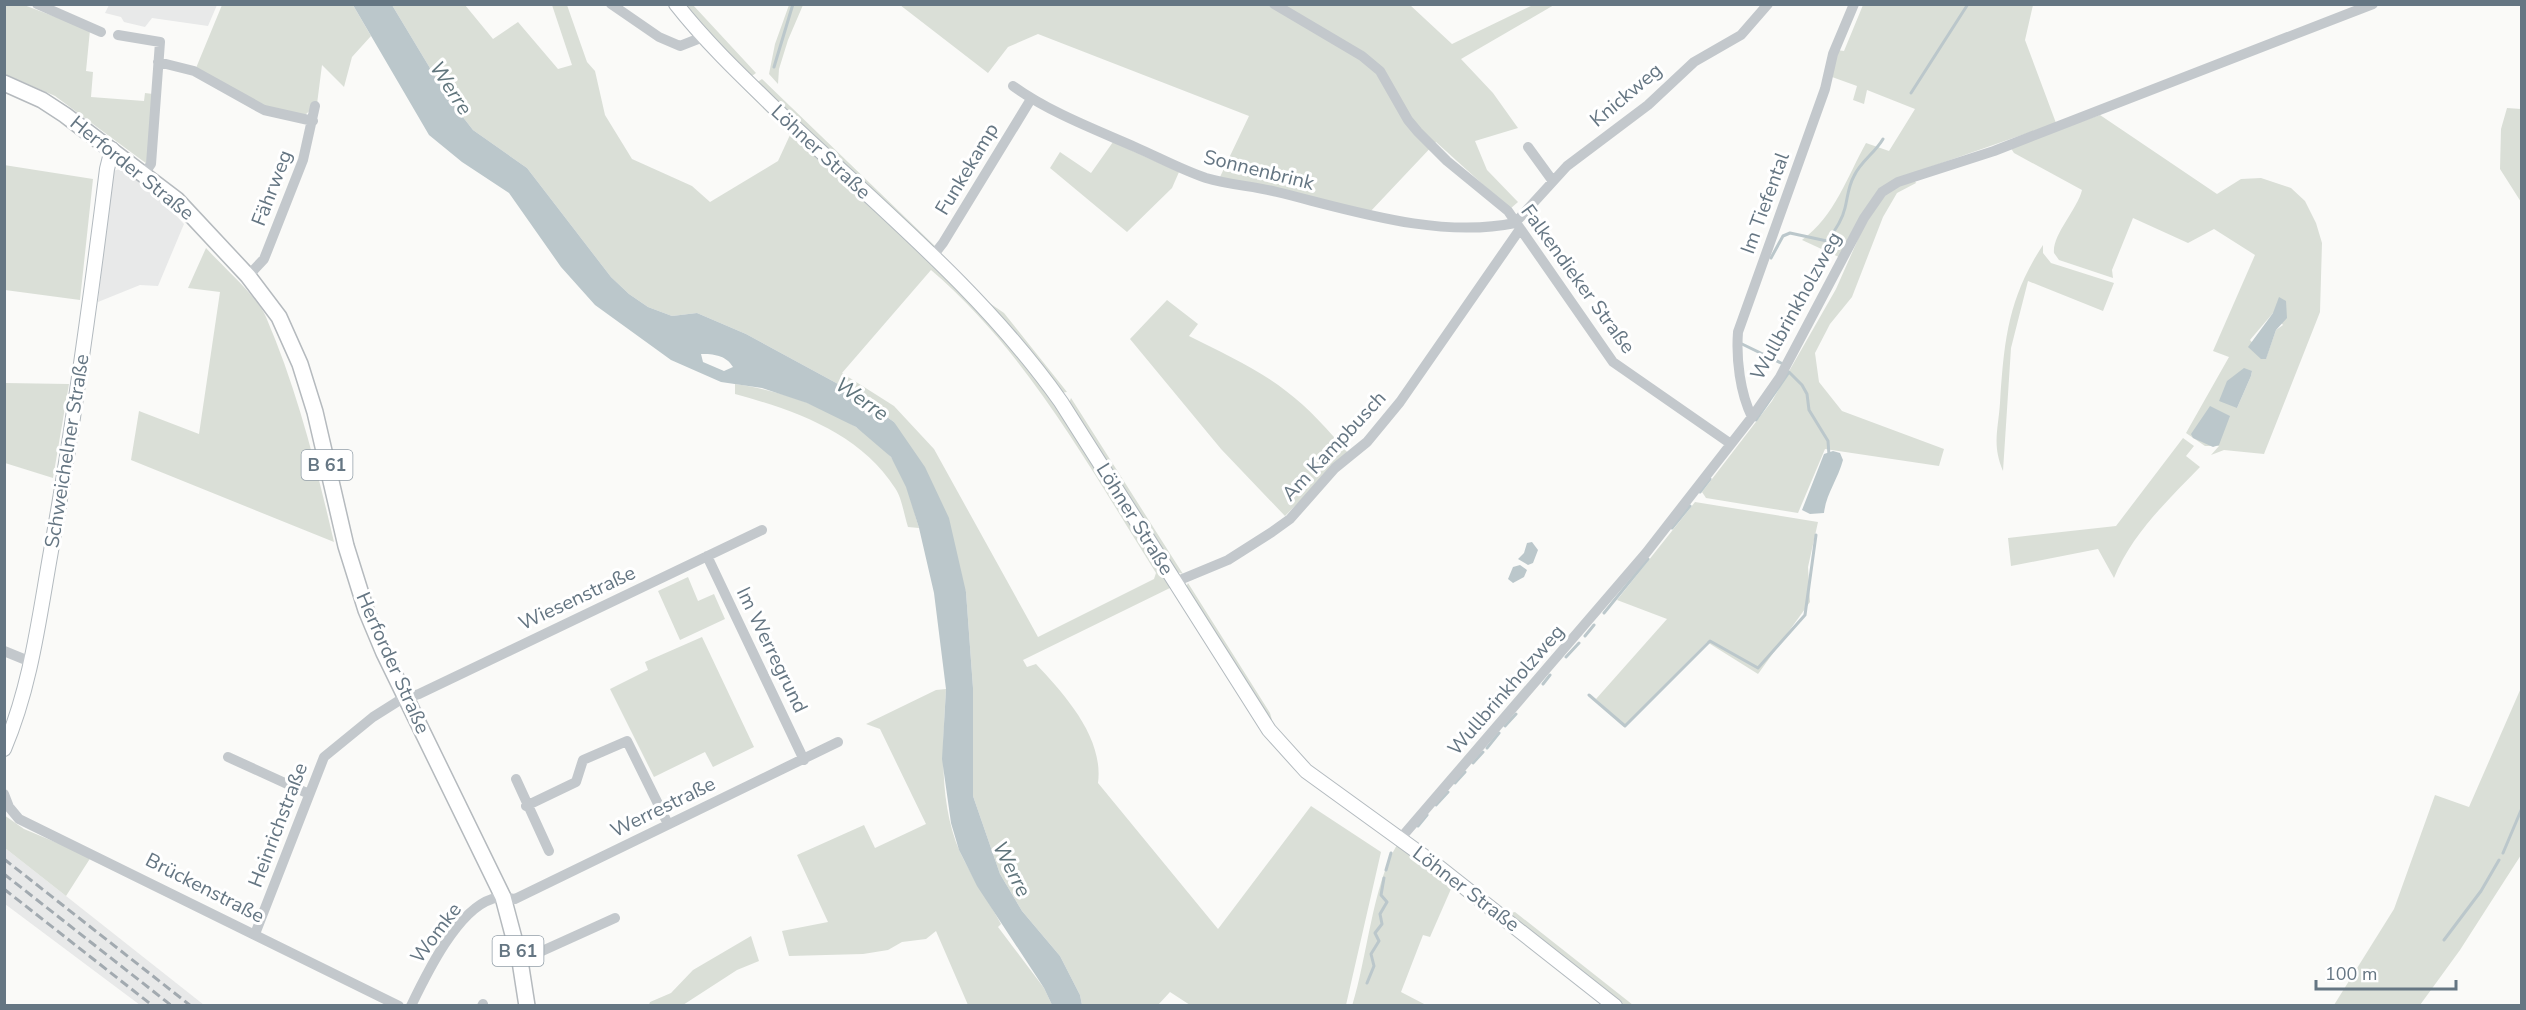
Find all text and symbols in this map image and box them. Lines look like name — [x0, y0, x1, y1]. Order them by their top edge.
water label: Werre — [423, 56, 479, 120]
street label: Knickweg — [1584, 57, 1668, 133]
street label: Löhner Straße — [765, 99, 877, 205]
street label: Herforder Straße — [64, 110, 200, 226]
street label: Funkekamp — [929, 118, 1005, 220]
street label: Sonnenbrink — [1201, 143, 1318, 197]
street label: Fährweg — [245, 146, 299, 230]
street label: Im Tiefental — [1734, 148, 1796, 258]
street label: Falkendieker Straße — [1515, 199, 1641, 359]
street label: Wullbrinkholzweg — [1744, 227, 1848, 385]
street label: Schweichelner Straße — [38, 352, 96, 550]
water label: Werre — [830, 371, 894, 427]
street label: Am Kampbusch — [1276, 385, 1392, 507]
road number: B 61 — [302, 450, 352, 480]
street label: Löhner Straße — [1090, 458, 1180, 580]
street label: Wiesenstraße — [514, 559, 640, 637]
street label: Im Werregrund — [730, 583, 814, 717]
street label: Herforder Straße — [350, 588, 436, 738]
street label: Wullbrinkholzweg — [1442, 619, 1570, 761]
street label: Heinrichstraße — [242, 759, 314, 891]
street label: Werrestraße — [606, 770, 720, 844]
water label: Werre — [986, 836, 1038, 902]
street label: Löhner Straße — [1407, 840, 1525, 938]
street label: Brückenstraße — [141, 846, 269, 930]
street label: Womke — [404, 897, 468, 969]
road number: B 61 — [492, 936, 544, 966]
scale bar — [2316, 953, 2456, 991]
text: 100 m — [2325, 962, 2377, 986]

